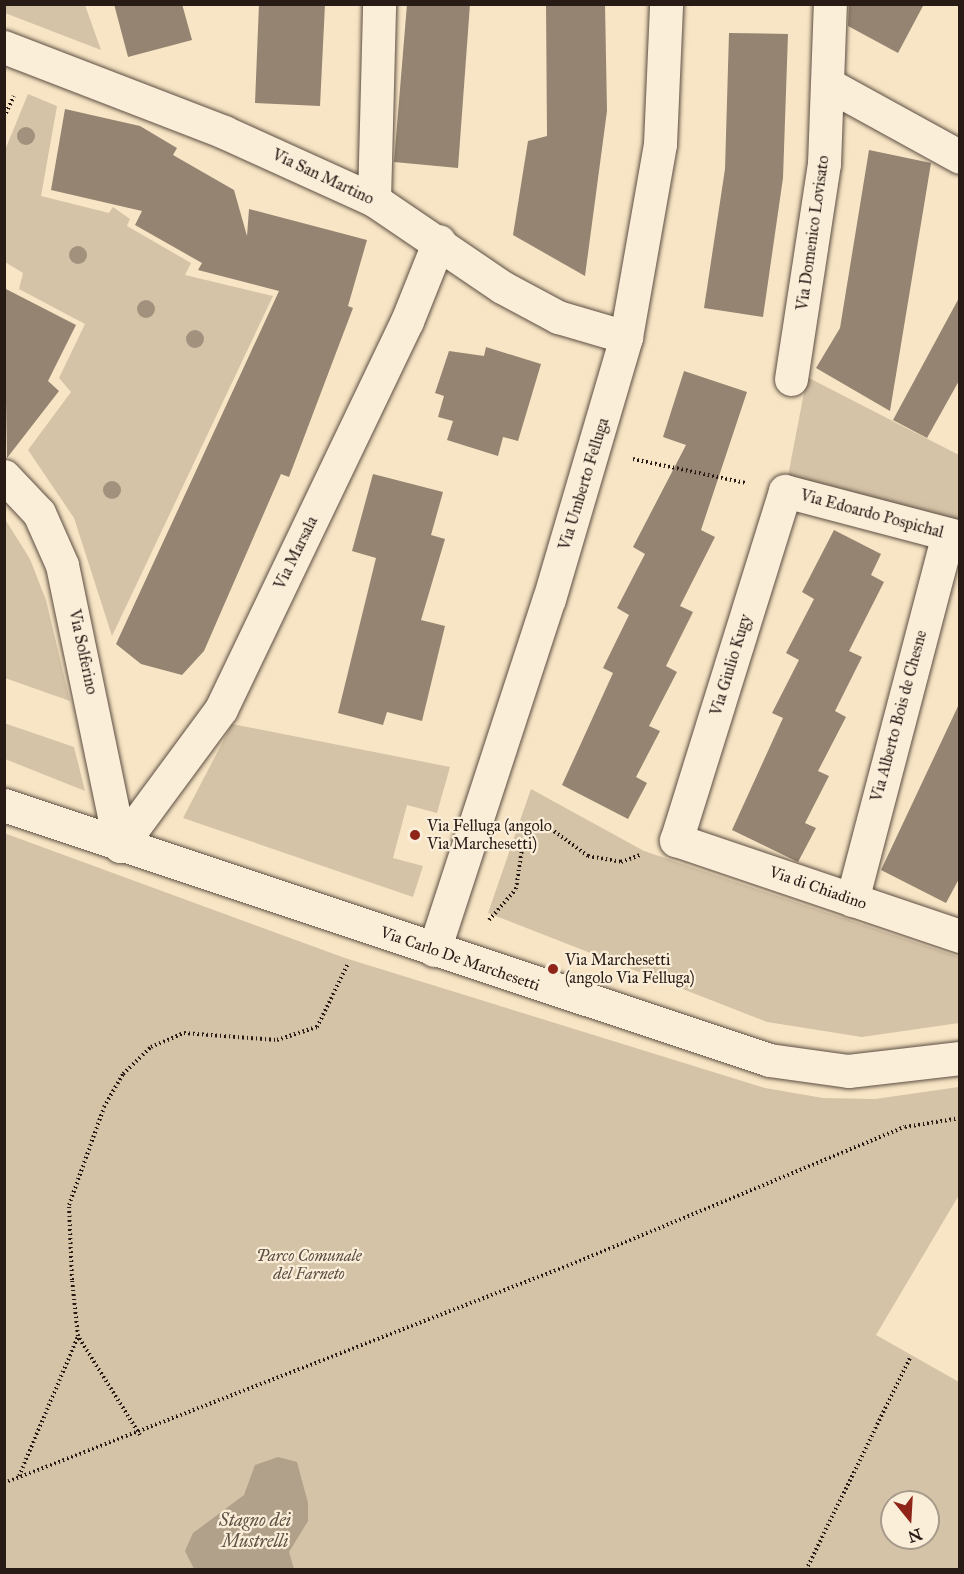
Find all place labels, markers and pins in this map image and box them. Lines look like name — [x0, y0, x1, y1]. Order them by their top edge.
place label: Via Felluga (angolo Via Marchesetti) — [427, 816, 552, 854]
marker: Via Felluga (angolo Via Marchesetti) — [408, 828, 422, 842]
place label: Via Marchesetti (angolo Via Felluga) — [565, 950, 695, 988]
marker: Via Marchesetti (angolo Via Felluga) — [546, 962, 560, 976]

